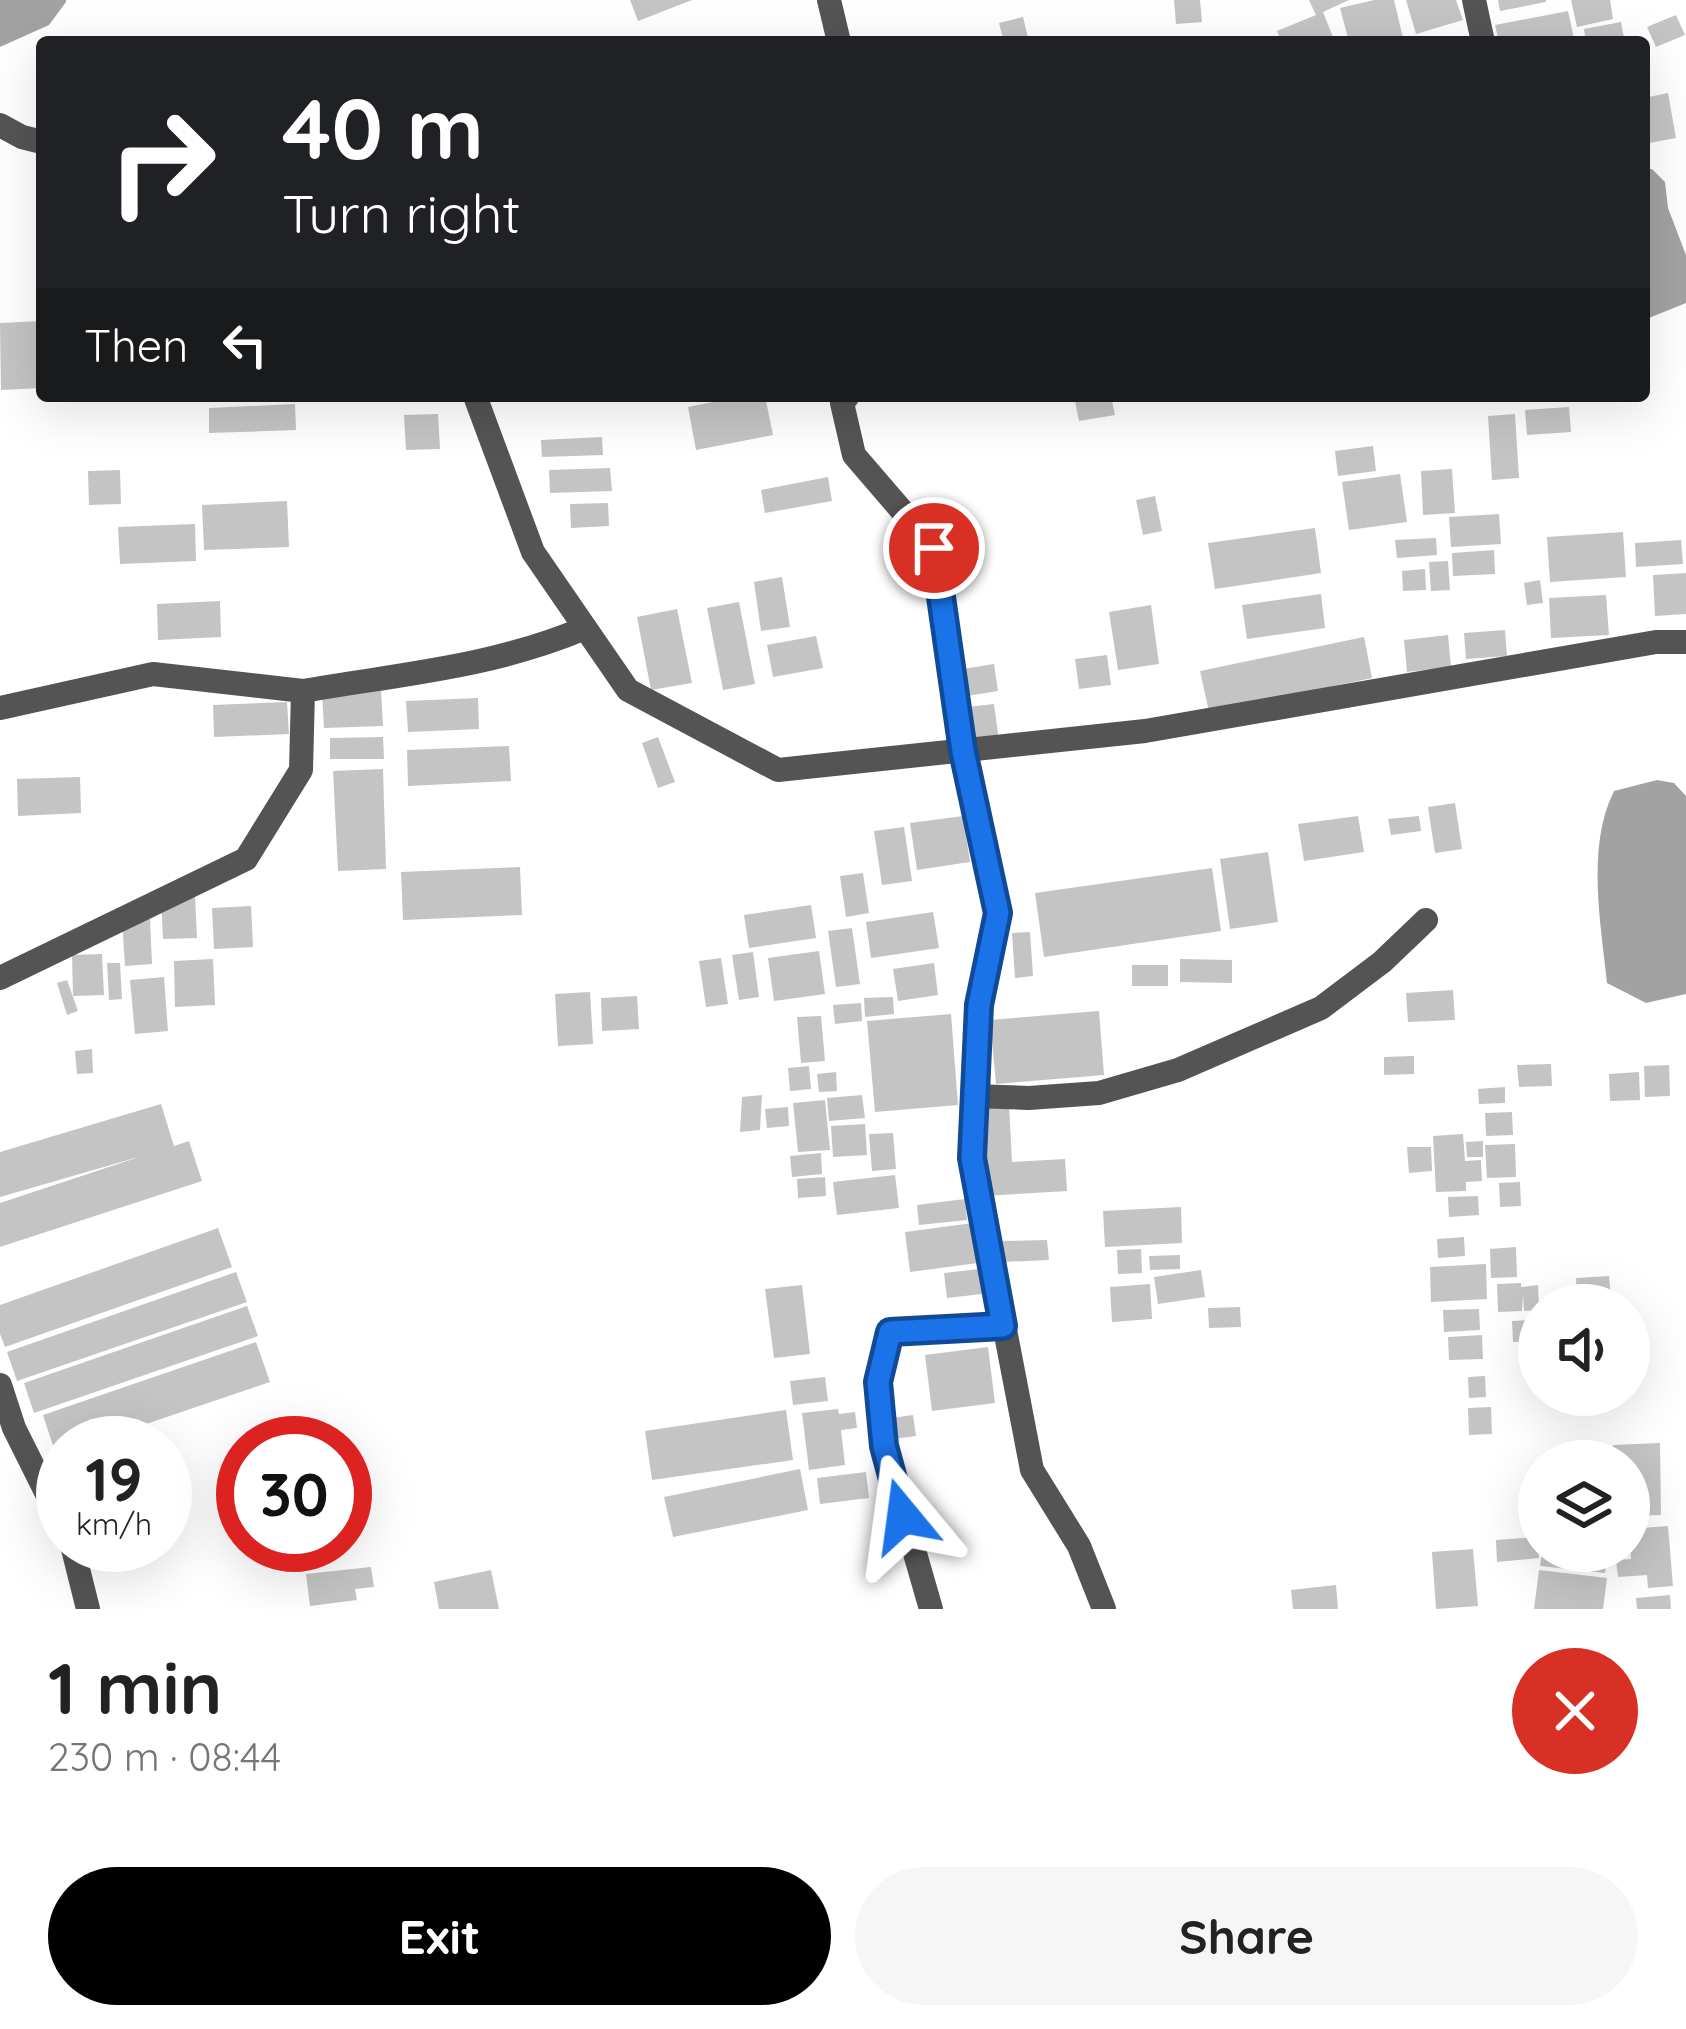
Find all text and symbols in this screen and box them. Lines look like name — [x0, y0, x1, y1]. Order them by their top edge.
text: 40 m — [282, 75, 484, 180]
icon: right — [84, 84, 240, 240]
text: Turn right — [282, 179, 521, 247]
icon: left — [212, 312, 278, 378]
text: Then — [84, 317, 188, 373]
pin — [883, 497, 985, 599]
icon: arrive — [901, 515, 967, 581]
map controls — [1518, 1284, 1650, 1572]
button: sound — [1518, 1284, 1650, 1416]
speed limit sign: 30 — [216, 1416, 372, 1572]
button: layers — [1518, 1440, 1650, 1572]
text: 19 — [85, 1441, 143, 1516]
position arrow — [840, 1453, 966, 1579]
text: km/h — [76, 1505, 152, 1543]
text: 1 min — [48, 1642, 222, 1732]
button: close — [1512, 1648, 1638, 1774]
text: 230 m · 08:44 — [48, 1732, 281, 1781]
button: Exit — [48, 1867, 831, 2005]
button: Share — [855, 1867, 1638, 2005]

